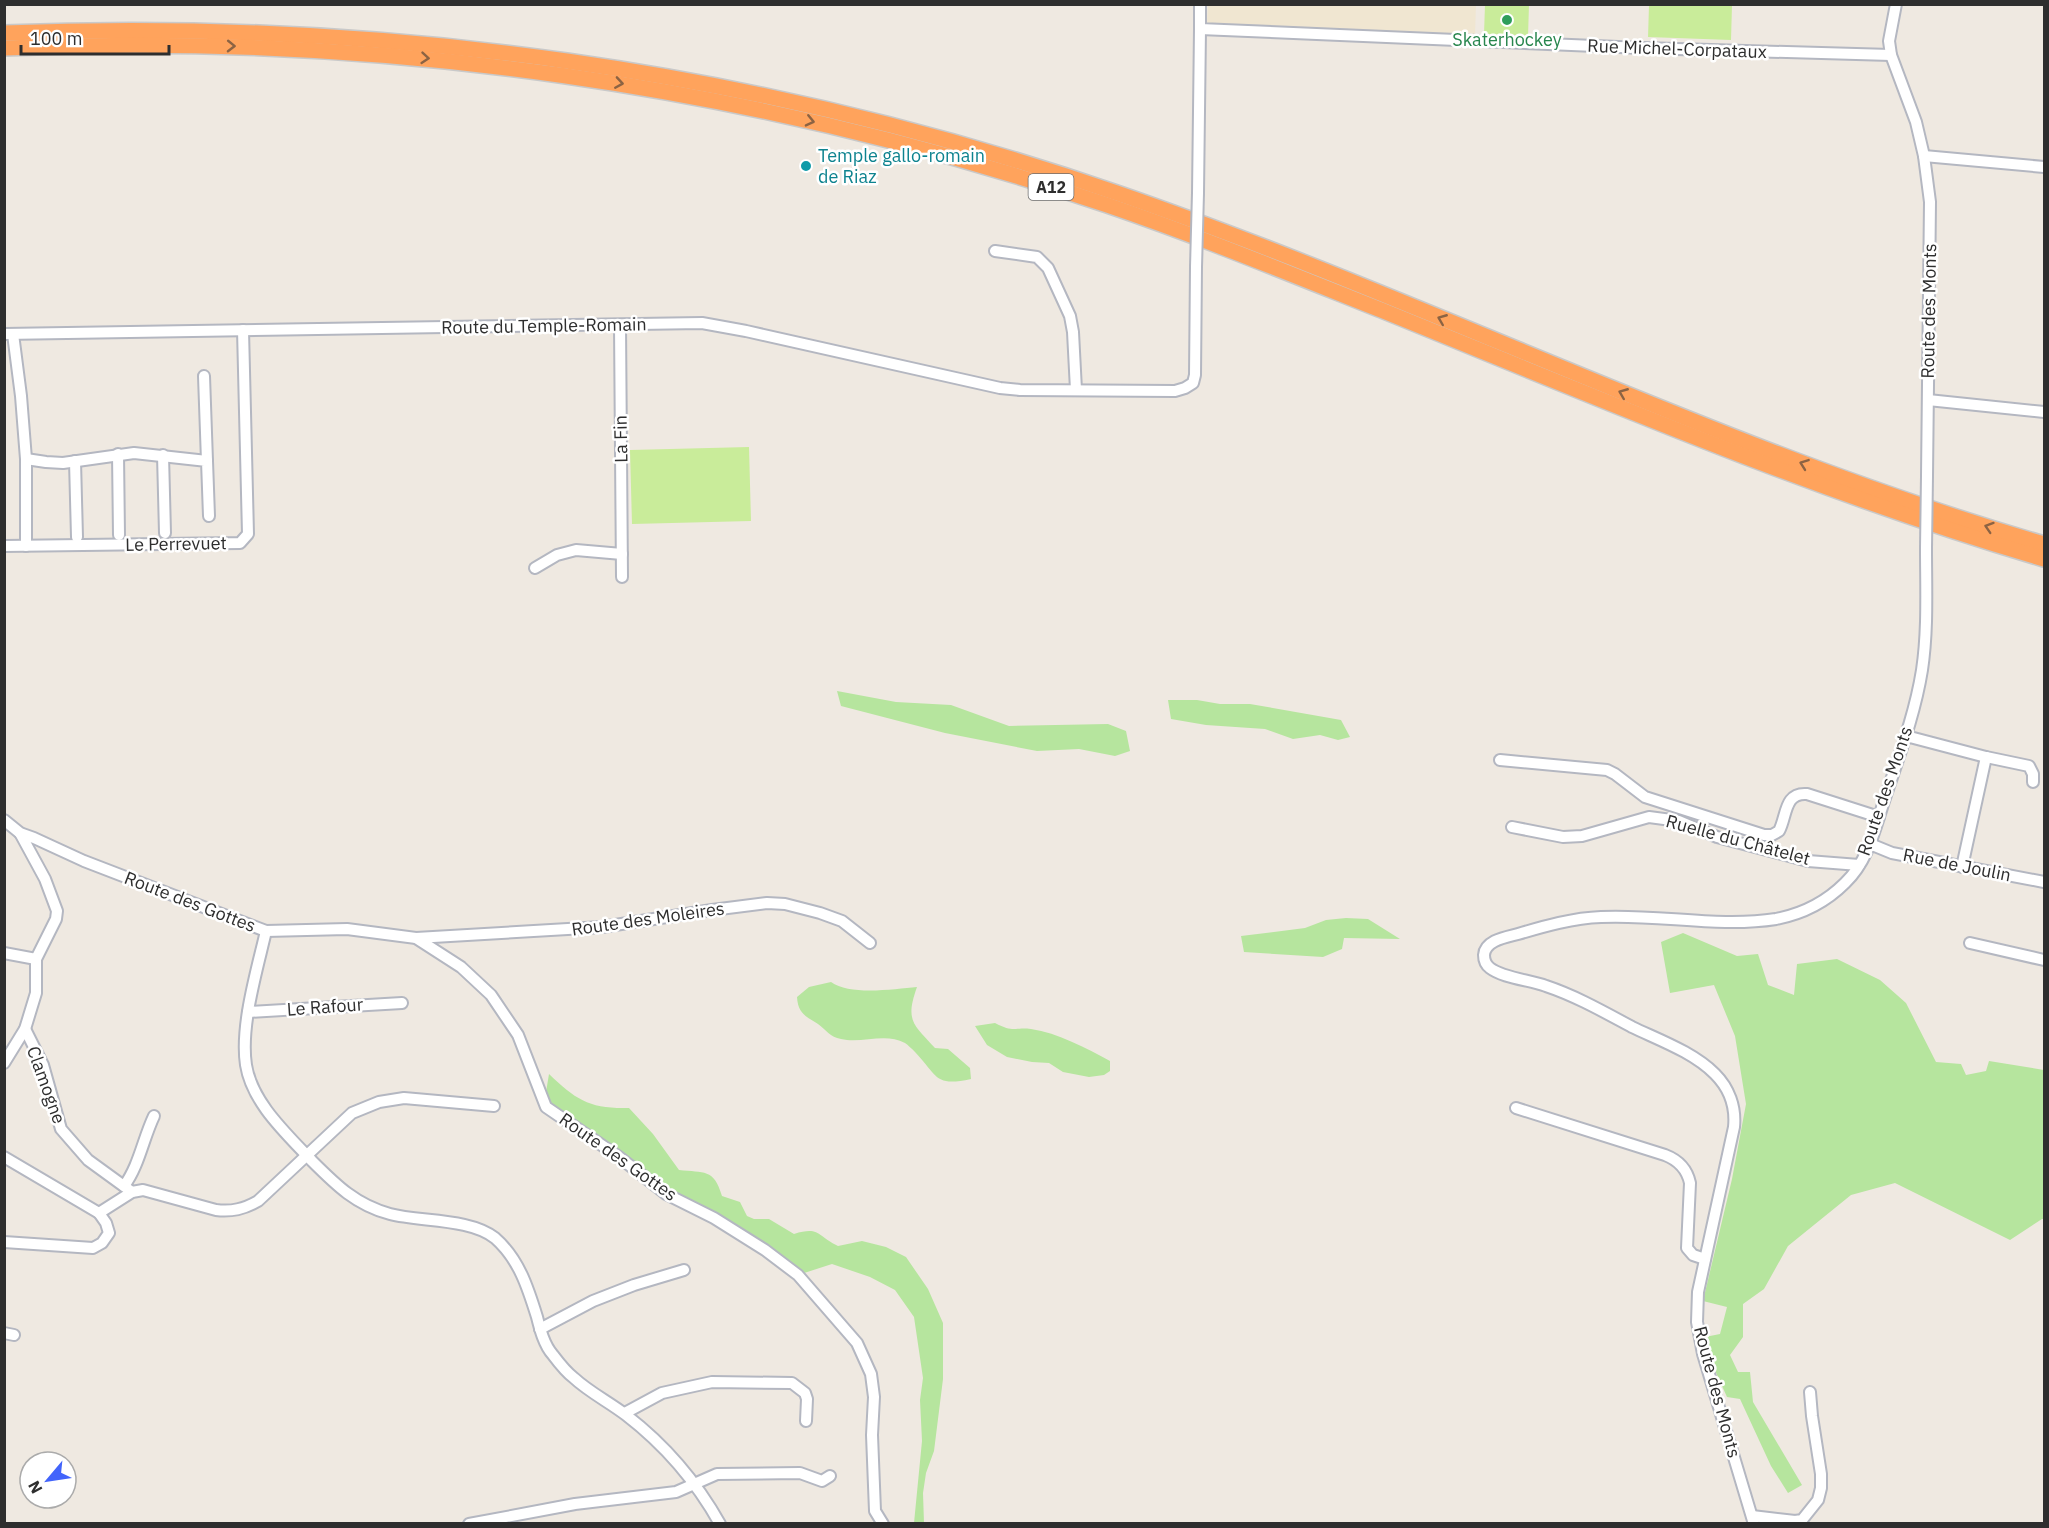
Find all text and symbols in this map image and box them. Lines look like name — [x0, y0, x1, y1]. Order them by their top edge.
marker: Skaterhockey — [1500, 13, 1514, 27]
scale bar — [21, 18, 170, 56]
text: 100 m — [30, 27, 82, 50]
place label: Skaterhockey — [1452, 28, 1562, 51]
street label: Rue Michel-Corpataux — [1587, 34, 1767, 63]
one-way arrow — [226, 40, 235, 52]
one-way arrow — [421, 51, 430, 64]
one-way arrow — [614, 76, 624, 88]
one-way arrow — [805, 113, 815, 126]
place label: Temple gallo-romain de Riaz — [818, 144, 985, 188]
marker: Temple gallo-romain de Riaz — [799, 159, 813, 173]
road number: A12 — [1028, 174, 1074, 200]
street label: Route des Monts — [1916, 243, 1941, 379]
street label: Route du Temple-Romain — [441, 312, 647, 339]
one-way arrow — [1437, 314, 1448, 326]
one-way arrow — [1618, 388, 1629, 400]
street label: La Fin — [609, 415, 632, 463]
one-way arrow — [1799, 458, 1810, 471]
one-way arrow — [1984, 522, 1995, 534]
street label: Le Perrevuet — [125, 531, 227, 556]
street label: Route des Monts — [1852, 723, 1917, 859]
street label: Ruelle du Châtelet — [1663, 809, 1813, 870]
street label: Rue de Joulin — [1901, 843, 2013, 886]
street label: Route des Gottes — [121, 866, 259, 937]
street label: Route des Moleires — [570, 896, 726, 941]
street label: Le Rafour — [286, 992, 364, 1021]
street label: Clamogne — [22, 1043, 71, 1127]
street label: Route des Gottes — [555, 1107, 682, 1206]
street label: Route des Monts — [1689, 1324, 1746, 1460]
north arrow — [18, 1450, 78, 1510]
text: N — [23, 1477, 46, 1497]

